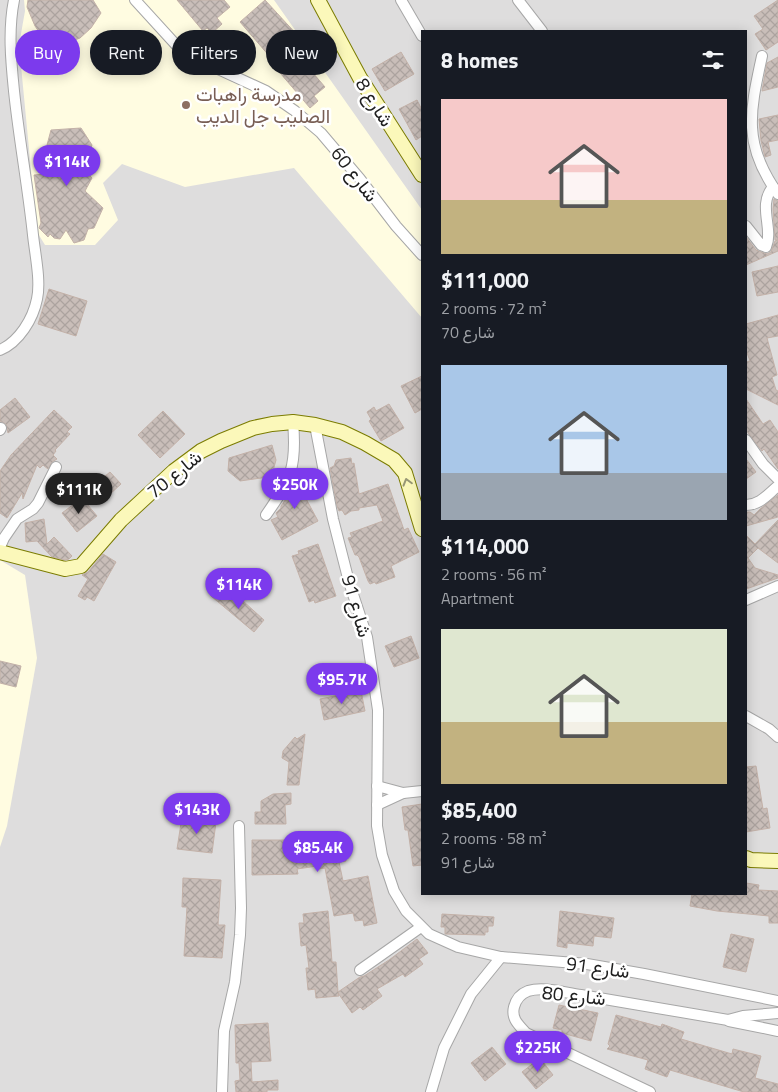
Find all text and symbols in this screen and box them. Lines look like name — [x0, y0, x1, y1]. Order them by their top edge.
chip: Buy — [15, 30, 80, 75]
chip: Rent — [90, 30, 162, 75]
chip: Filters — [172, 30, 256, 75]
chip: New — [266, 30, 337, 75]
text: 8 homes — [441, 44, 518, 76]
icon: filters — [699, 46, 727, 74]
street label: شارع 8 — [349, 72, 402, 132]
place label: مدرسة راهبات الصليب جل الديب — [196, 79, 330, 130]
marker: مدرسة راهبات الصليب جل الديب — [180, 99, 192, 111]
icon: home — [539, 131, 629, 221]
street label: شارع 60 — [324, 140, 386, 208]
pin: $114K — [32, 144, 102, 187]
text: $114K — [44, 149, 90, 173]
text: $111,000 — [441, 264, 529, 296]
text: 2 rooms · 72 m² — [441, 296, 546, 320]
text: شارع 70 — [441, 320, 495, 344]
icon: home — [539, 398, 629, 488]
street label: شارع 70 — [140, 442, 208, 505]
pin: $250K — [260, 468, 330, 510]
pin: $111K — [44, 472, 114, 515]
text: $250K — [272, 472, 318, 496]
text: $111K — [56, 477, 102, 501]
one-way arrow — [403, 479, 413, 487]
text: $114,000 — [441, 530, 529, 562]
text: 2 rooms · 56 m² — [441, 562, 546, 586]
pin: $114K — [204, 568, 274, 610]
street label: شارع 91 — [335, 571, 380, 640]
text: $114K — [216, 572, 262, 596]
text: Apartment — [441, 586, 514, 610]
icon: home — [539, 661, 629, 751]
pin: $95.7K — [301, 662, 383, 705]
text: $95.7K — [317, 667, 367, 691]
pin: $143K — [162, 792, 232, 835]
text: $85,400 — [441, 794, 517, 826]
text: $143K — [174, 797, 220, 821]
text: 2 rooms · 58 m² — [441, 826, 546, 850]
pin: $85.4K — [277, 830, 359, 873]
text: $85.4K — [293, 835, 343, 859]
text: شارع 91 — [441, 850, 495, 874]
street label: شارع 91 — [565, 948, 632, 985]
street label: شارع 80 — [541, 977, 607, 1012]
pin: $225K — [503, 1030, 573, 1073]
text: $225K — [515, 1035, 561, 1059]

